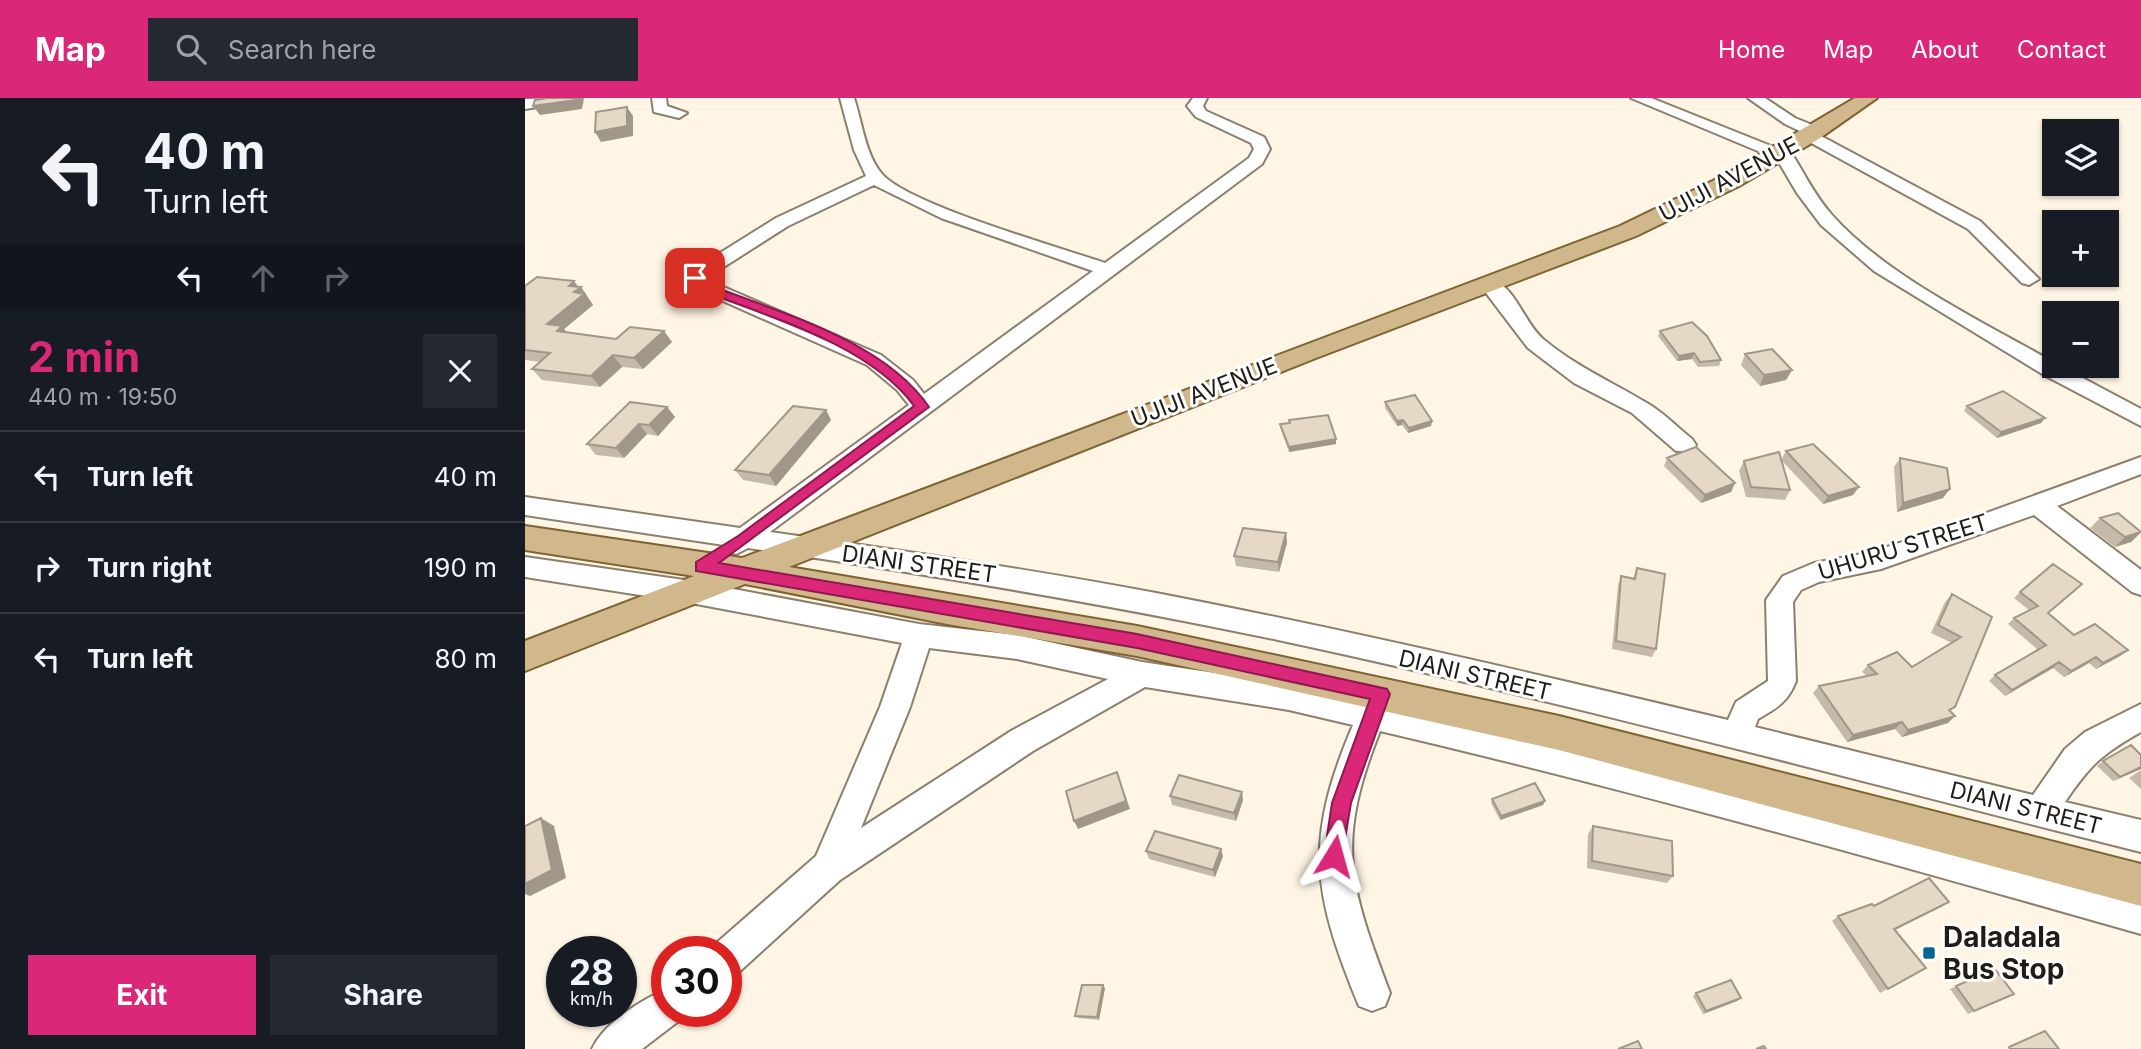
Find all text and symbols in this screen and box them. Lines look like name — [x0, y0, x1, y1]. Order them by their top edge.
search box — [148, 18, 638, 81]
text: Map — [35, 29, 106, 69]
icon: search — [172, 30, 210, 68]
text: Search here — [228, 34, 376, 65]
text: Home — [1718, 35, 1785, 64]
text: Map — [1823, 35, 1873, 64]
text: About — [1911, 35, 1979, 64]
text: Contact — [2017, 35, 2106, 64]
map controls — [2042, 119, 2119, 378]
button: layers — [2042, 119, 2119, 196]
text: 40 m — [143, 122, 266, 181]
icon: left — [28, 126, 119, 217]
street label: UJIJI AVENUE — [1654, 130, 1804, 228]
text: Turn left — [143, 182, 268, 221]
button: + — [2042, 210, 2119, 287]
pin — [665, 248, 725, 308]
icon: left — [171, 259, 209, 297]
icon: ahead — [244, 259, 282, 297]
icon: right — [317, 259, 355, 297]
icon: arrive — [676, 259, 714, 297]
button: − — [2042, 301, 2119, 378]
text: 2 min — [28, 331, 140, 382]
button: close — [423, 334, 497, 408]
street label: UJIJI AVENUE — [1127, 351, 1281, 433]
text: 440 m · 19:50 — [28, 383, 177, 411]
icon: left — [28, 458, 66, 496]
text: Turn left — [87, 461, 193, 492]
text: 40 m — [434, 461, 497, 492]
street label: UHURU STREET — [1814, 508, 1992, 586]
street label: DIANI STREET — [840, 539, 998, 589]
icon: right — [28, 549, 66, 587]
text: Turn right — [87, 552, 212, 583]
text: 190 m — [424, 552, 497, 583]
icon: left — [28, 640, 66, 678]
text: Turn left — [87, 643, 193, 674]
text: 80 m — [434, 643, 497, 674]
street label: DIANI STREET — [1396, 644, 1554, 706]
street label: DIANI STREET — [1947, 776, 2105, 840]
position arrow — [1297, 819, 1371, 893]
place label: Daladala Bus Stop — [1943, 920, 2064, 986]
speed limit sign: 30 — [651, 936, 742, 1027]
marker: Daladala Bus Stop — [1921, 945, 1937, 961]
text: 28 — [569, 951, 614, 993]
button: Exit — [28, 955, 256, 1035]
button: Share — [270, 955, 497, 1035]
text: km/h — [570, 988, 613, 1009]

